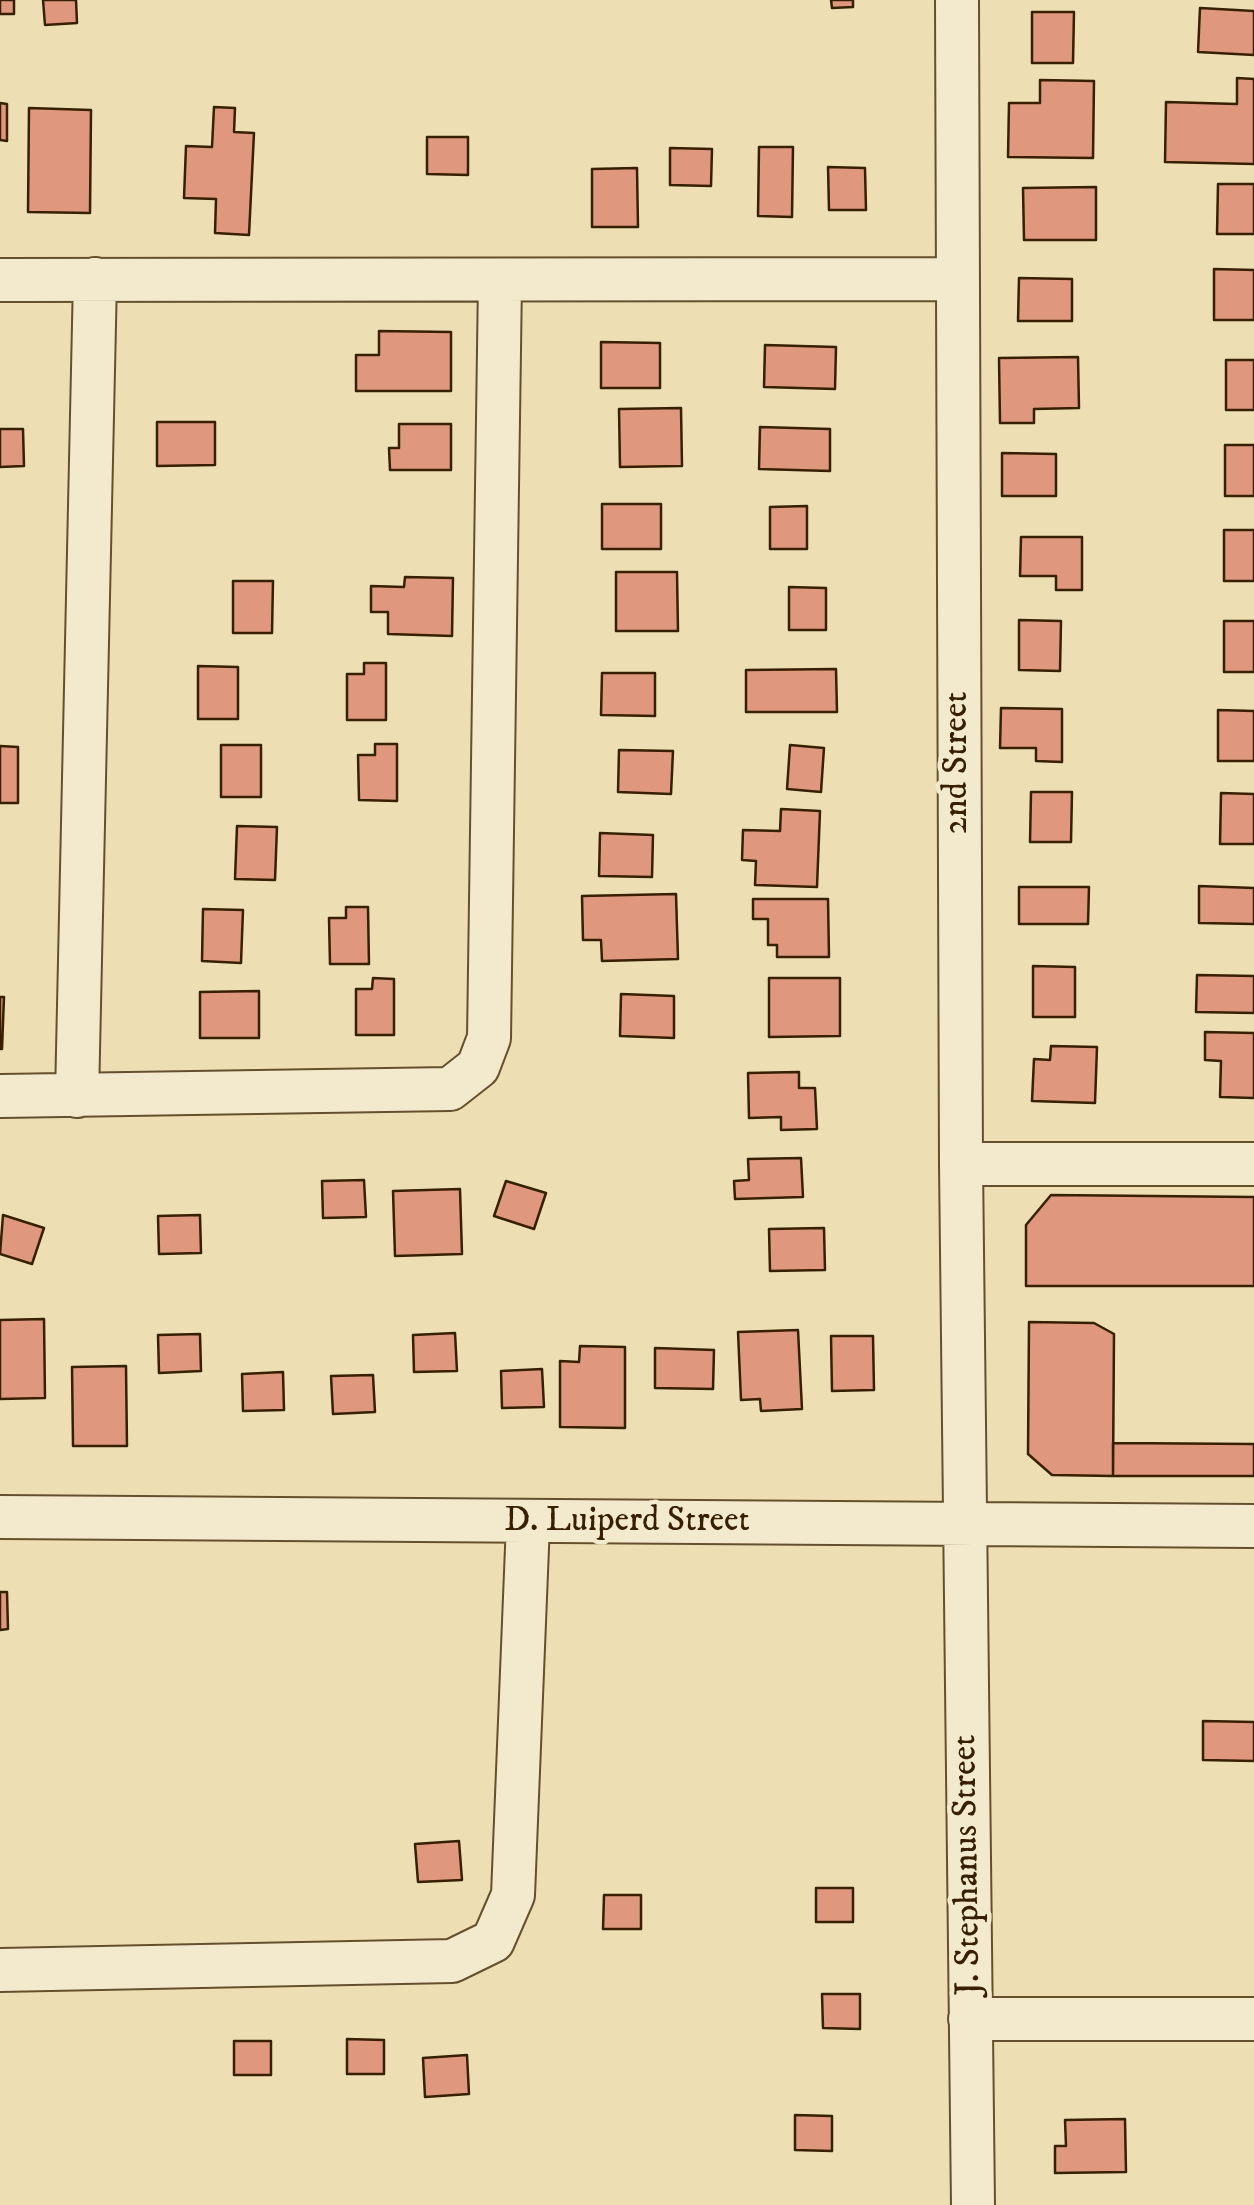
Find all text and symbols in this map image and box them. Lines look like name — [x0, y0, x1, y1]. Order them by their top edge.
street label: 2nd Street — [938, 691, 980, 835]
street label: D. Luiperd Street — [504, 1502, 750, 1544]
street label: J. Stephanus Street — [946, 1734, 992, 1996]

